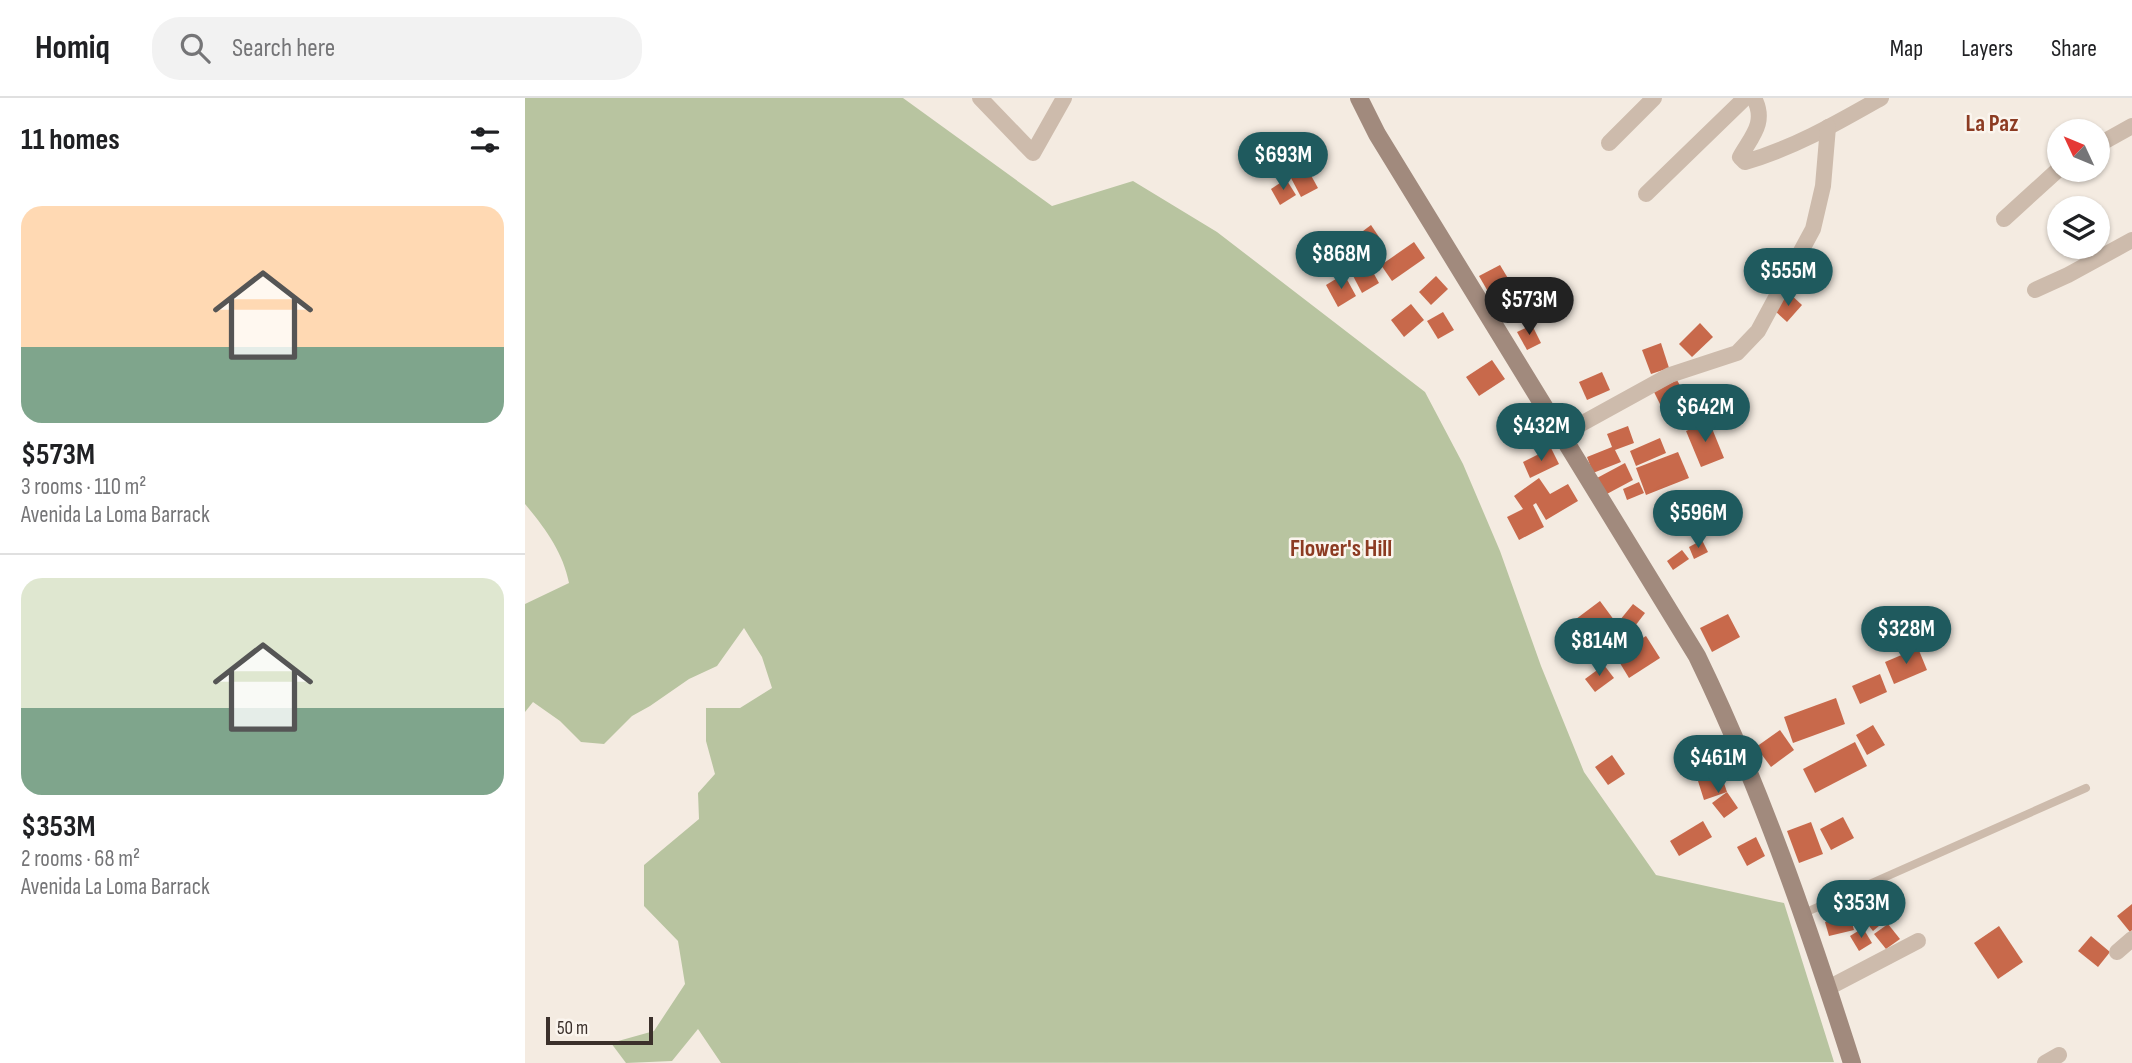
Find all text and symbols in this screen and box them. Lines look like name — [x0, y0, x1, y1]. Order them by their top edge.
search box — [152, 17, 642, 80]
text: Homiq — [35, 28, 110, 68]
icon: search — [176, 29, 214, 67]
text: Search here — [232, 33, 335, 64]
text: Map — [1890, 34, 1923, 63]
text: Layers — [1961, 34, 2013, 63]
text: Share — [2051, 34, 2097, 63]
district label: La Paz — [1966, 109, 2018, 138]
north arrow — [2047, 119, 2111, 182]
map controls — [2047, 119, 2110, 259]
icon: filters — [466, 121, 504, 159]
text: 11 homes — [21, 122, 120, 158]
pin: $693M — [1234, 132, 1332, 192]
text: $693M — [1254, 141, 1312, 169]
button: layers — [2047, 196, 2110, 259]
pin: $868M — [1292, 232, 1390, 291]
text: $868M — [1312, 240, 1370, 268]
pin: $555M — [1739, 248, 1837, 308]
icon: home — [200, 252, 326, 378]
text: $555M — [1760, 257, 1816, 285]
pin: $573M — [1480, 278, 1578, 337]
text: $573M — [1501, 286, 1557, 314]
pin: $642M — [1656, 384, 1754, 444]
text: $642M — [1676, 393, 1734, 421]
pin: $432M — [1492, 404, 1590, 463]
text: $432M — [1512, 412, 1570, 440]
text: $573M — [21, 437, 95, 473]
text: 3 rooms · 110 m² — [21, 473, 146, 501]
pin: $596M — [1649, 490, 1747, 550]
text: $596M — [1669, 499, 1727, 527]
text: Avenida La Loma Barrack — [21, 501, 210, 529]
district label: Flower's Hill — [1290, 534, 1392, 563]
pin: $328M — [1857, 606, 1955, 666]
text: $328M — [1877, 615, 1935, 643]
pin: $814M — [1550, 618, 1648, 678]
icon: home — [200, 624, 326, 750]
text: $814M — [1570, 627, 1628, 655]
pin: $461M — [1669, 736, 1767, 795]
text: $461M — [1690, 744, 1746, 772]
text: $353M — [21, 809, 95, 845]
text: 2 rooms · 68 m² — [21, 845, 140, 873]
text: Avenida La Loma Barrack — [21, 873, 210, 901]
pin: $353M — [1812, 880, 1910, 940]
text: $353M — [1832, 889, 1890, 917]
scale bar — [546, 1014, 653, 1046]
text: 50 m — [557, 1017, 588, 1040]

